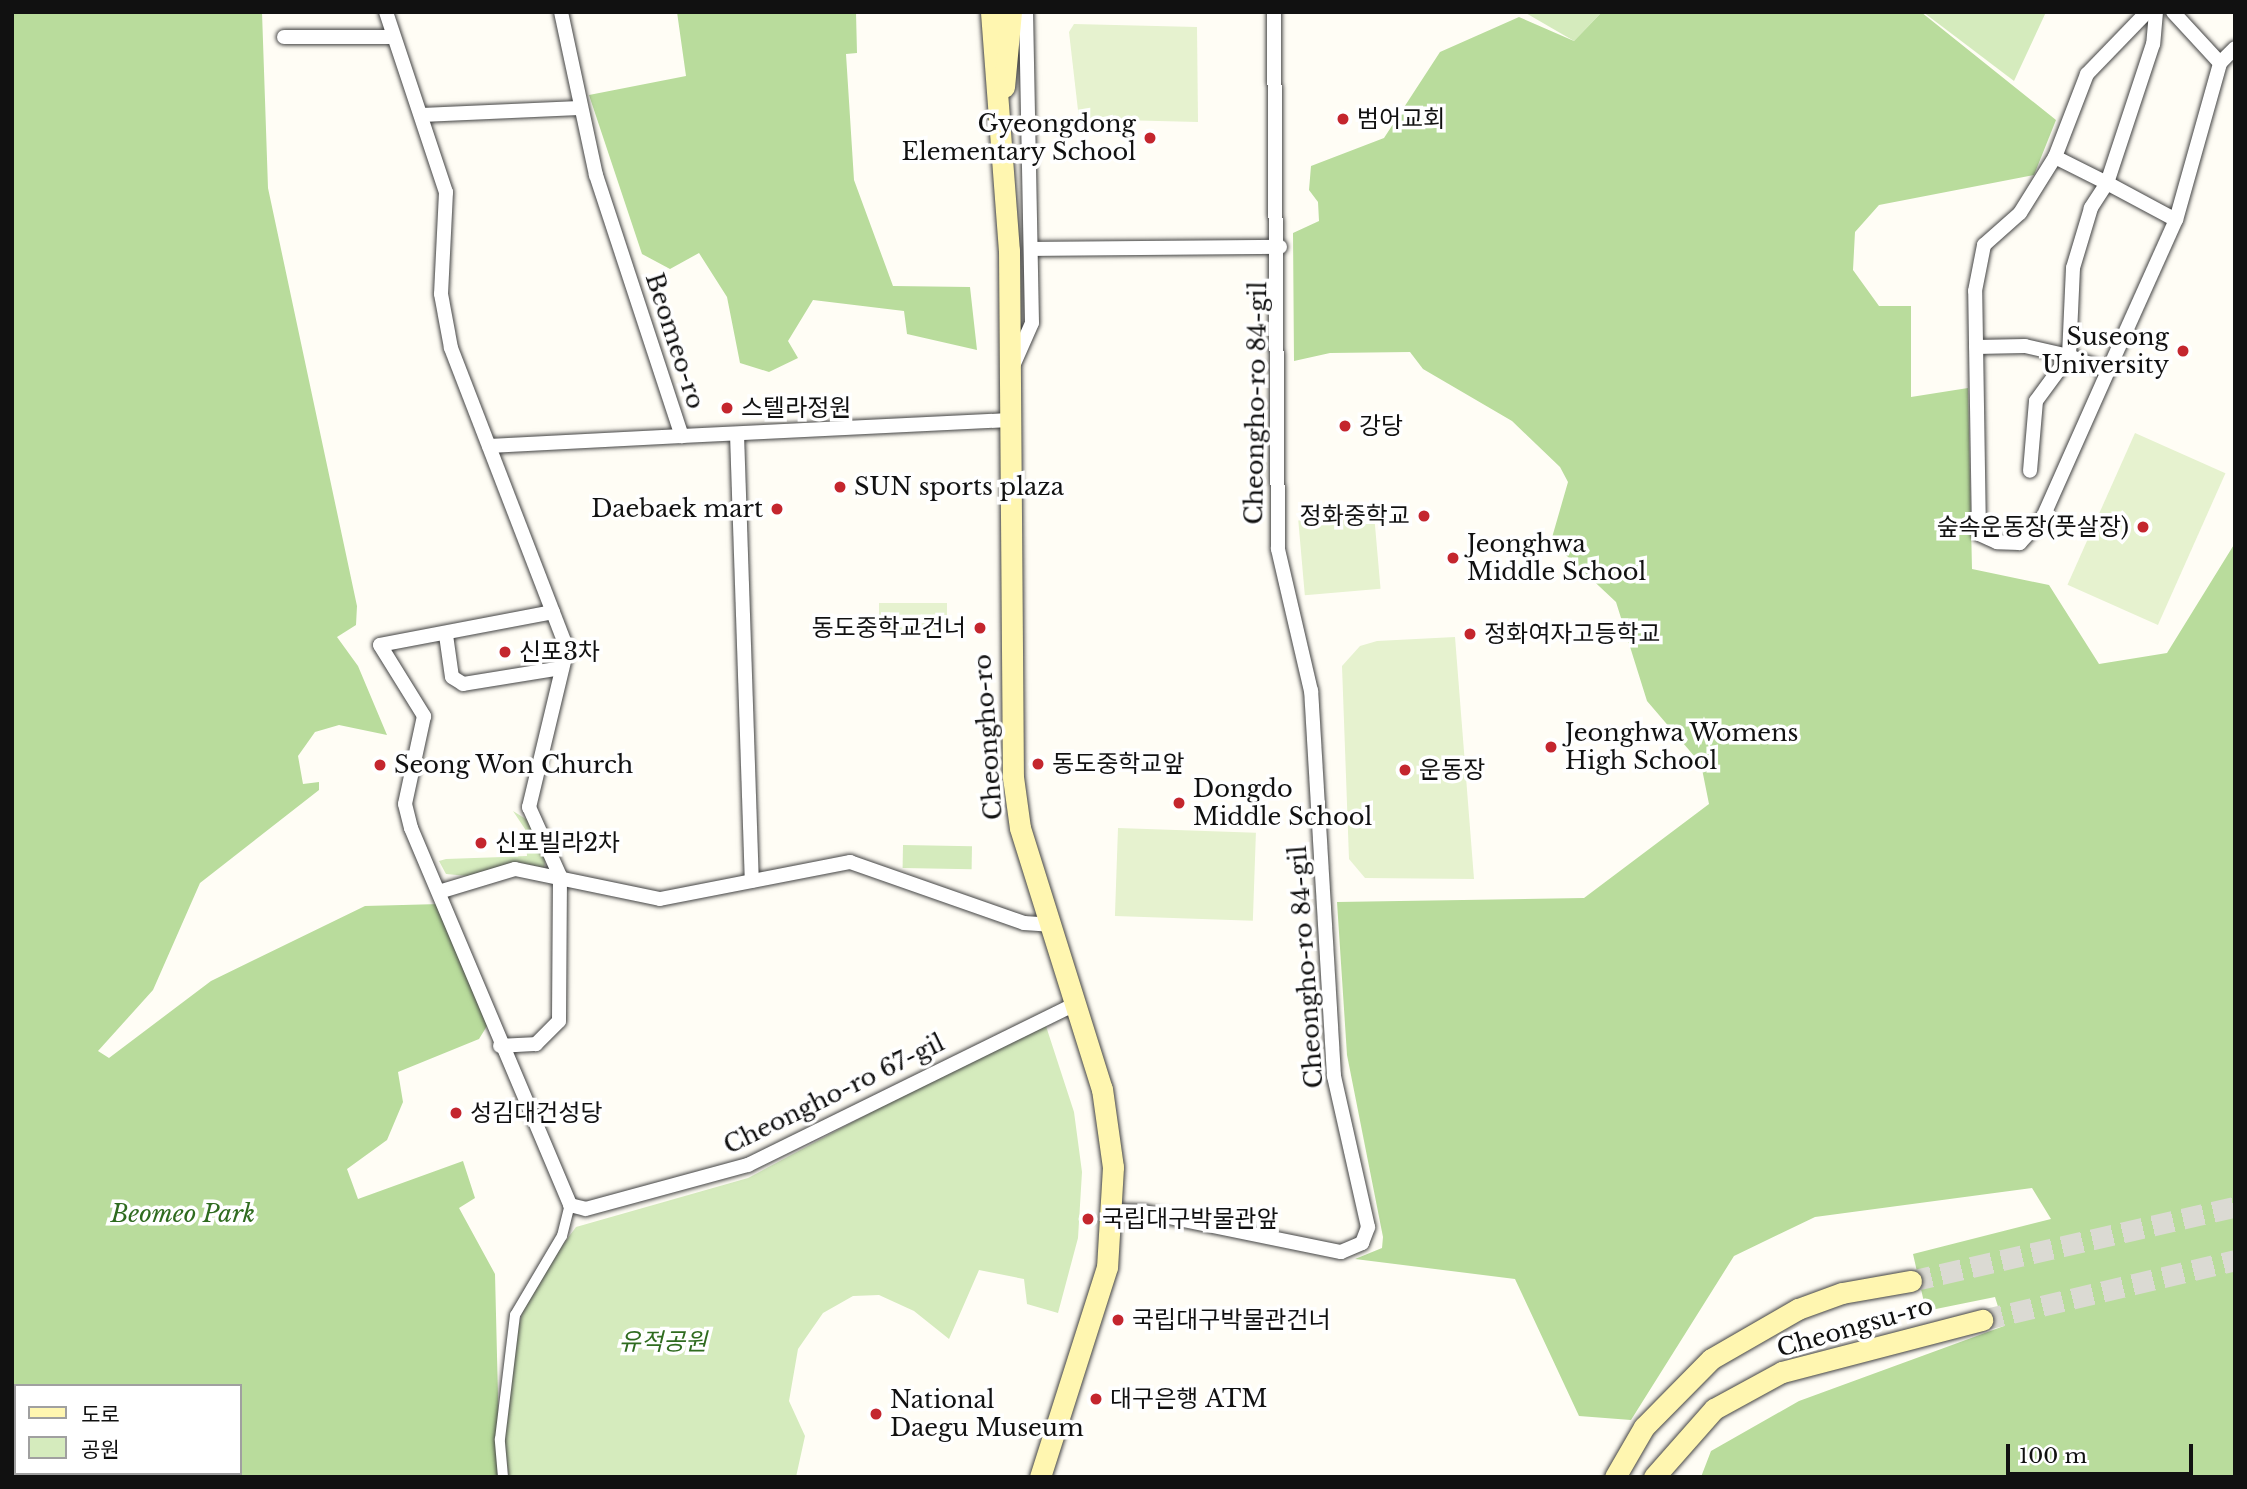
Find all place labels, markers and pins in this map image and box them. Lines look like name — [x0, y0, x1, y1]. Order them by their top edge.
place label: 범어교회 — [1357, 105, 1445, 133]
place label: Gyeongdong Elementary School — [901, 110, 1136, 166]
marker: 범어교회 — [1335, 111, 1351, 127]
marker: Gyeongdong Elementary School — [1142, 130, 1158, 146]
place label: Suseong University — [2042, 323, 2169, 379]
marker: Suseong University — [2175, 343, 2191, 359]
place label: 스텔라정원 — [741, 394, 851, 422]
marker: 스텔라정원 — [719, 400, 735, 416]
place label: 강당 — [1359, 412, 1403, 440]
marker: 강당 — [1337, 418, 1353, 434]
place label: SUN sports plaza — [854, 473, 1064, 501]
marker: SUN sports plaza — [832, 479, 848, 495]
place label: Daebaek mart — [591, 495, 763, 523]
marker: Daebaek mart — [769, 501, 785, 517]
place label: 정화중학교 — [1300, 502, 1410, 530]
marker: 정화중학교 — [1416, 508, 1432, 524]
place label: 숲속운동장(풋살장) — [1936, 513, 2129, 541]
marker: 숲속운동장(풋살장) — [2135, 519, 2151, 535]
place label: Jeonghwa Middle School — [1467, 530, 1646, 586]
marker: Jeonghwa Middle School — [1445, 550, 1461, 566]
place label: 동도중학교건너 — [811, 614, 966, 642]
marker: 동도중학교건너 — [972, 620, 988, 636]
place label: 정화여자고등학교 — [1484, 620, 1661, 648]
marker: 정화여자고등학교 — [1462, 626, 1478, 642]
place label: 신포3차 — [519, 638, 600, 666]
marker: 신포3차 — [497, 644, 513, 660]
place label: Jeonghwa Womens High School — [1565, 719, 1800, 775]
marker: Jeonghwa Womens High School — [1543, 739, 1559, 755]
place label: 동도중학교앞 — [1052, 750, 1184, 778]
place label: Seong Won Church — [394, 751, 635, 779]
marker: 동도중학교앞 — [1030, 756, 1046, 772]
place label: 운동장 — [1419, 756, 1485, 784]
marker: Seong Won Church — [372, 757, 388, 773]
marker: 운동장 — [1397, 762, 1413, 778]
place label: Dongdo Middle School — [1193, 775, 1372, 831]
marker: Dongdo Middle School — [1171, 795, 1187, 811]
place label: 신포빌라2차 — [495, 829, 620, 857]
marker: 신포빌라2차 — [473, 835, 489, 851]
place label: 성김대건성당 — [470, 1099, 602, 1127]
marker: 성김대건성당 — [448, 1105, 464, 1121]
place label: 국립대구박물관앞 — [1102, 1205, 1279, 1233]
marker: 국립대구박물관앞 — [1080, 1211, 1096, 1227]
place label: 국립대구박물관건너 — [1132, 1306, 1331, 1334]
marker: 국립대구박물관건너 — [1110, 1312, 1126, 1328]
place label: 대구은행 ATM — [1110, 1385, 1267, 1413]
place label: National Daegu Museum — [890, 1386, 1084, 1442]
marker: 대구은행 ATM — [1088, 1391, 1104, 1407]
marker: National Daegu Museum — [868, 1406, 884, 1422]

